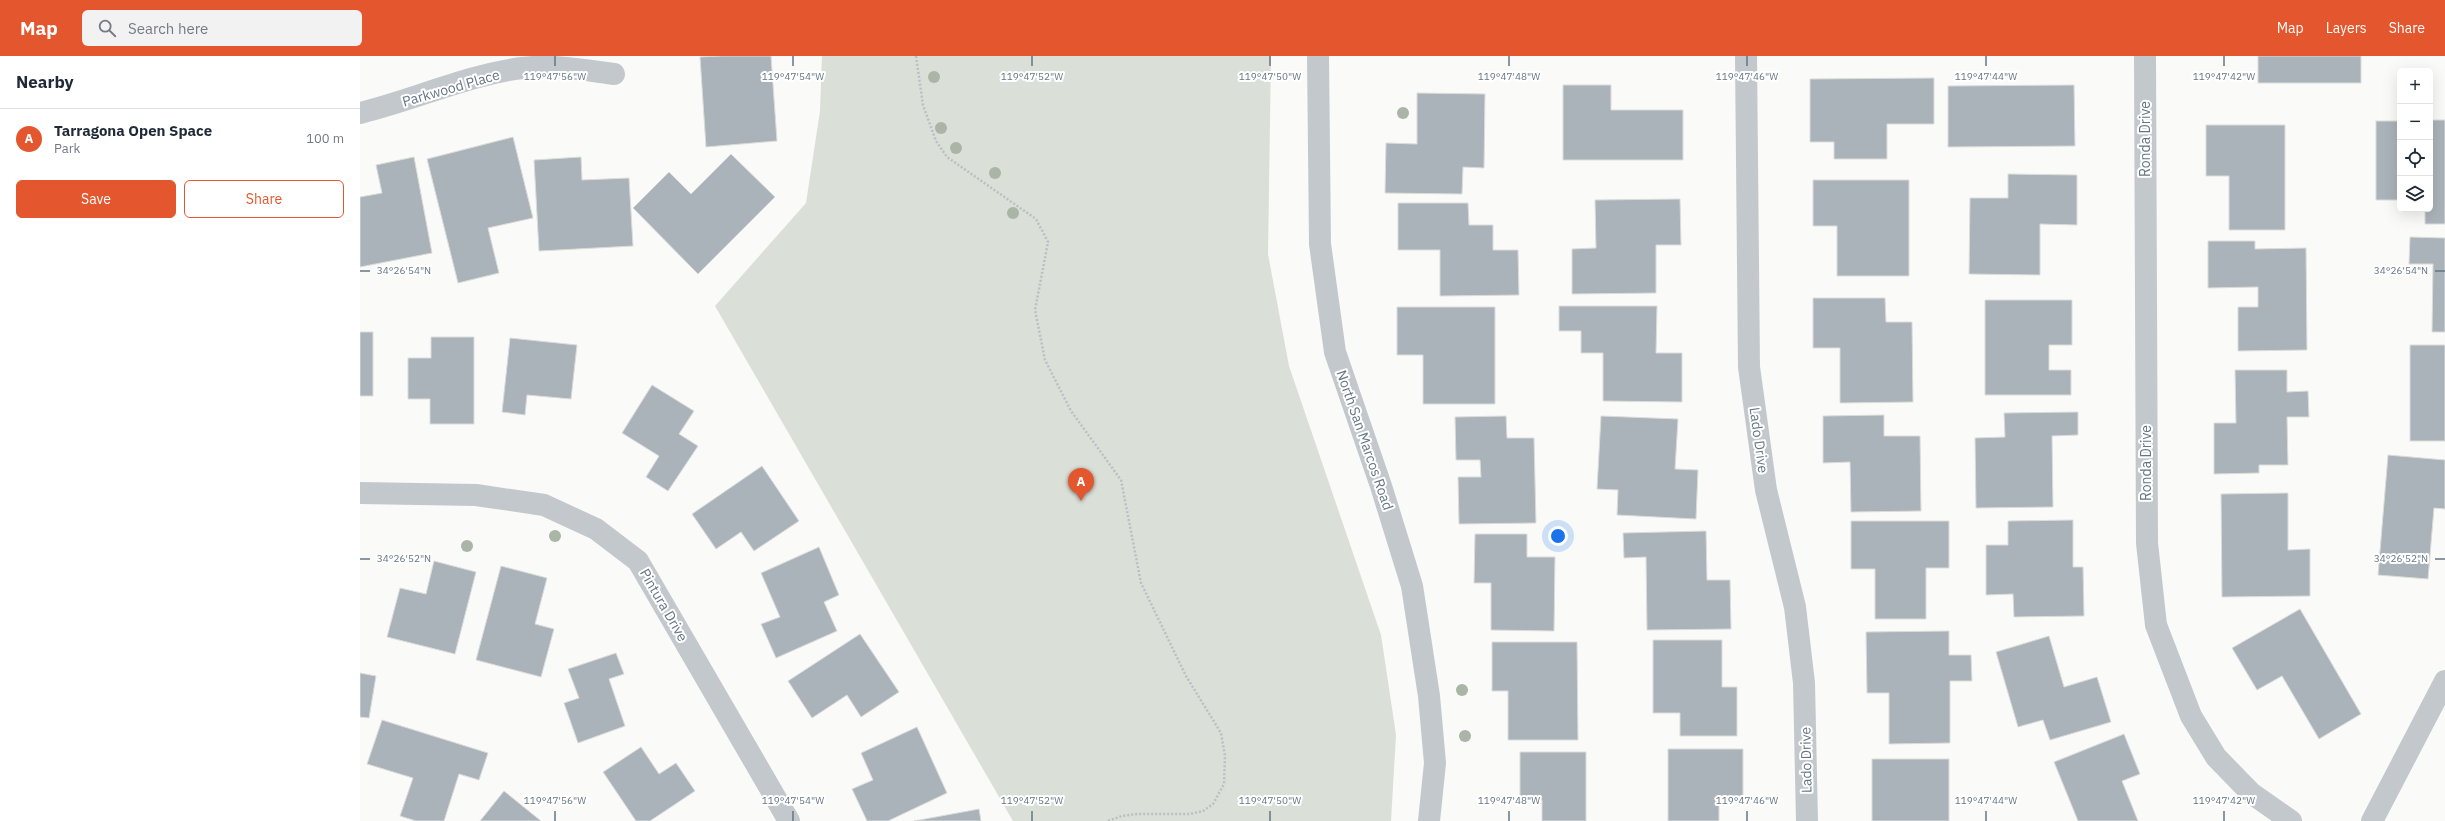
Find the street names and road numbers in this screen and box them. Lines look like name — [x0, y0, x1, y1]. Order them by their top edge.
street label: Parkwood Place — [400, 65, 502, 111]
street label: Ronda Drive — [2136, 101, 2154, 177]
street label: North San Marcos Road — [1333, 368, 1397, 512]
street label: Lado Drive — [1745, 406, 1773, 474]
street label: Ronda Drive — [2137, 425, 2155, 501]
street label: Pintura Drive — [636, 565, 692, 645]
street label: Lado Drive — [1796, 726, 1816, 793]

